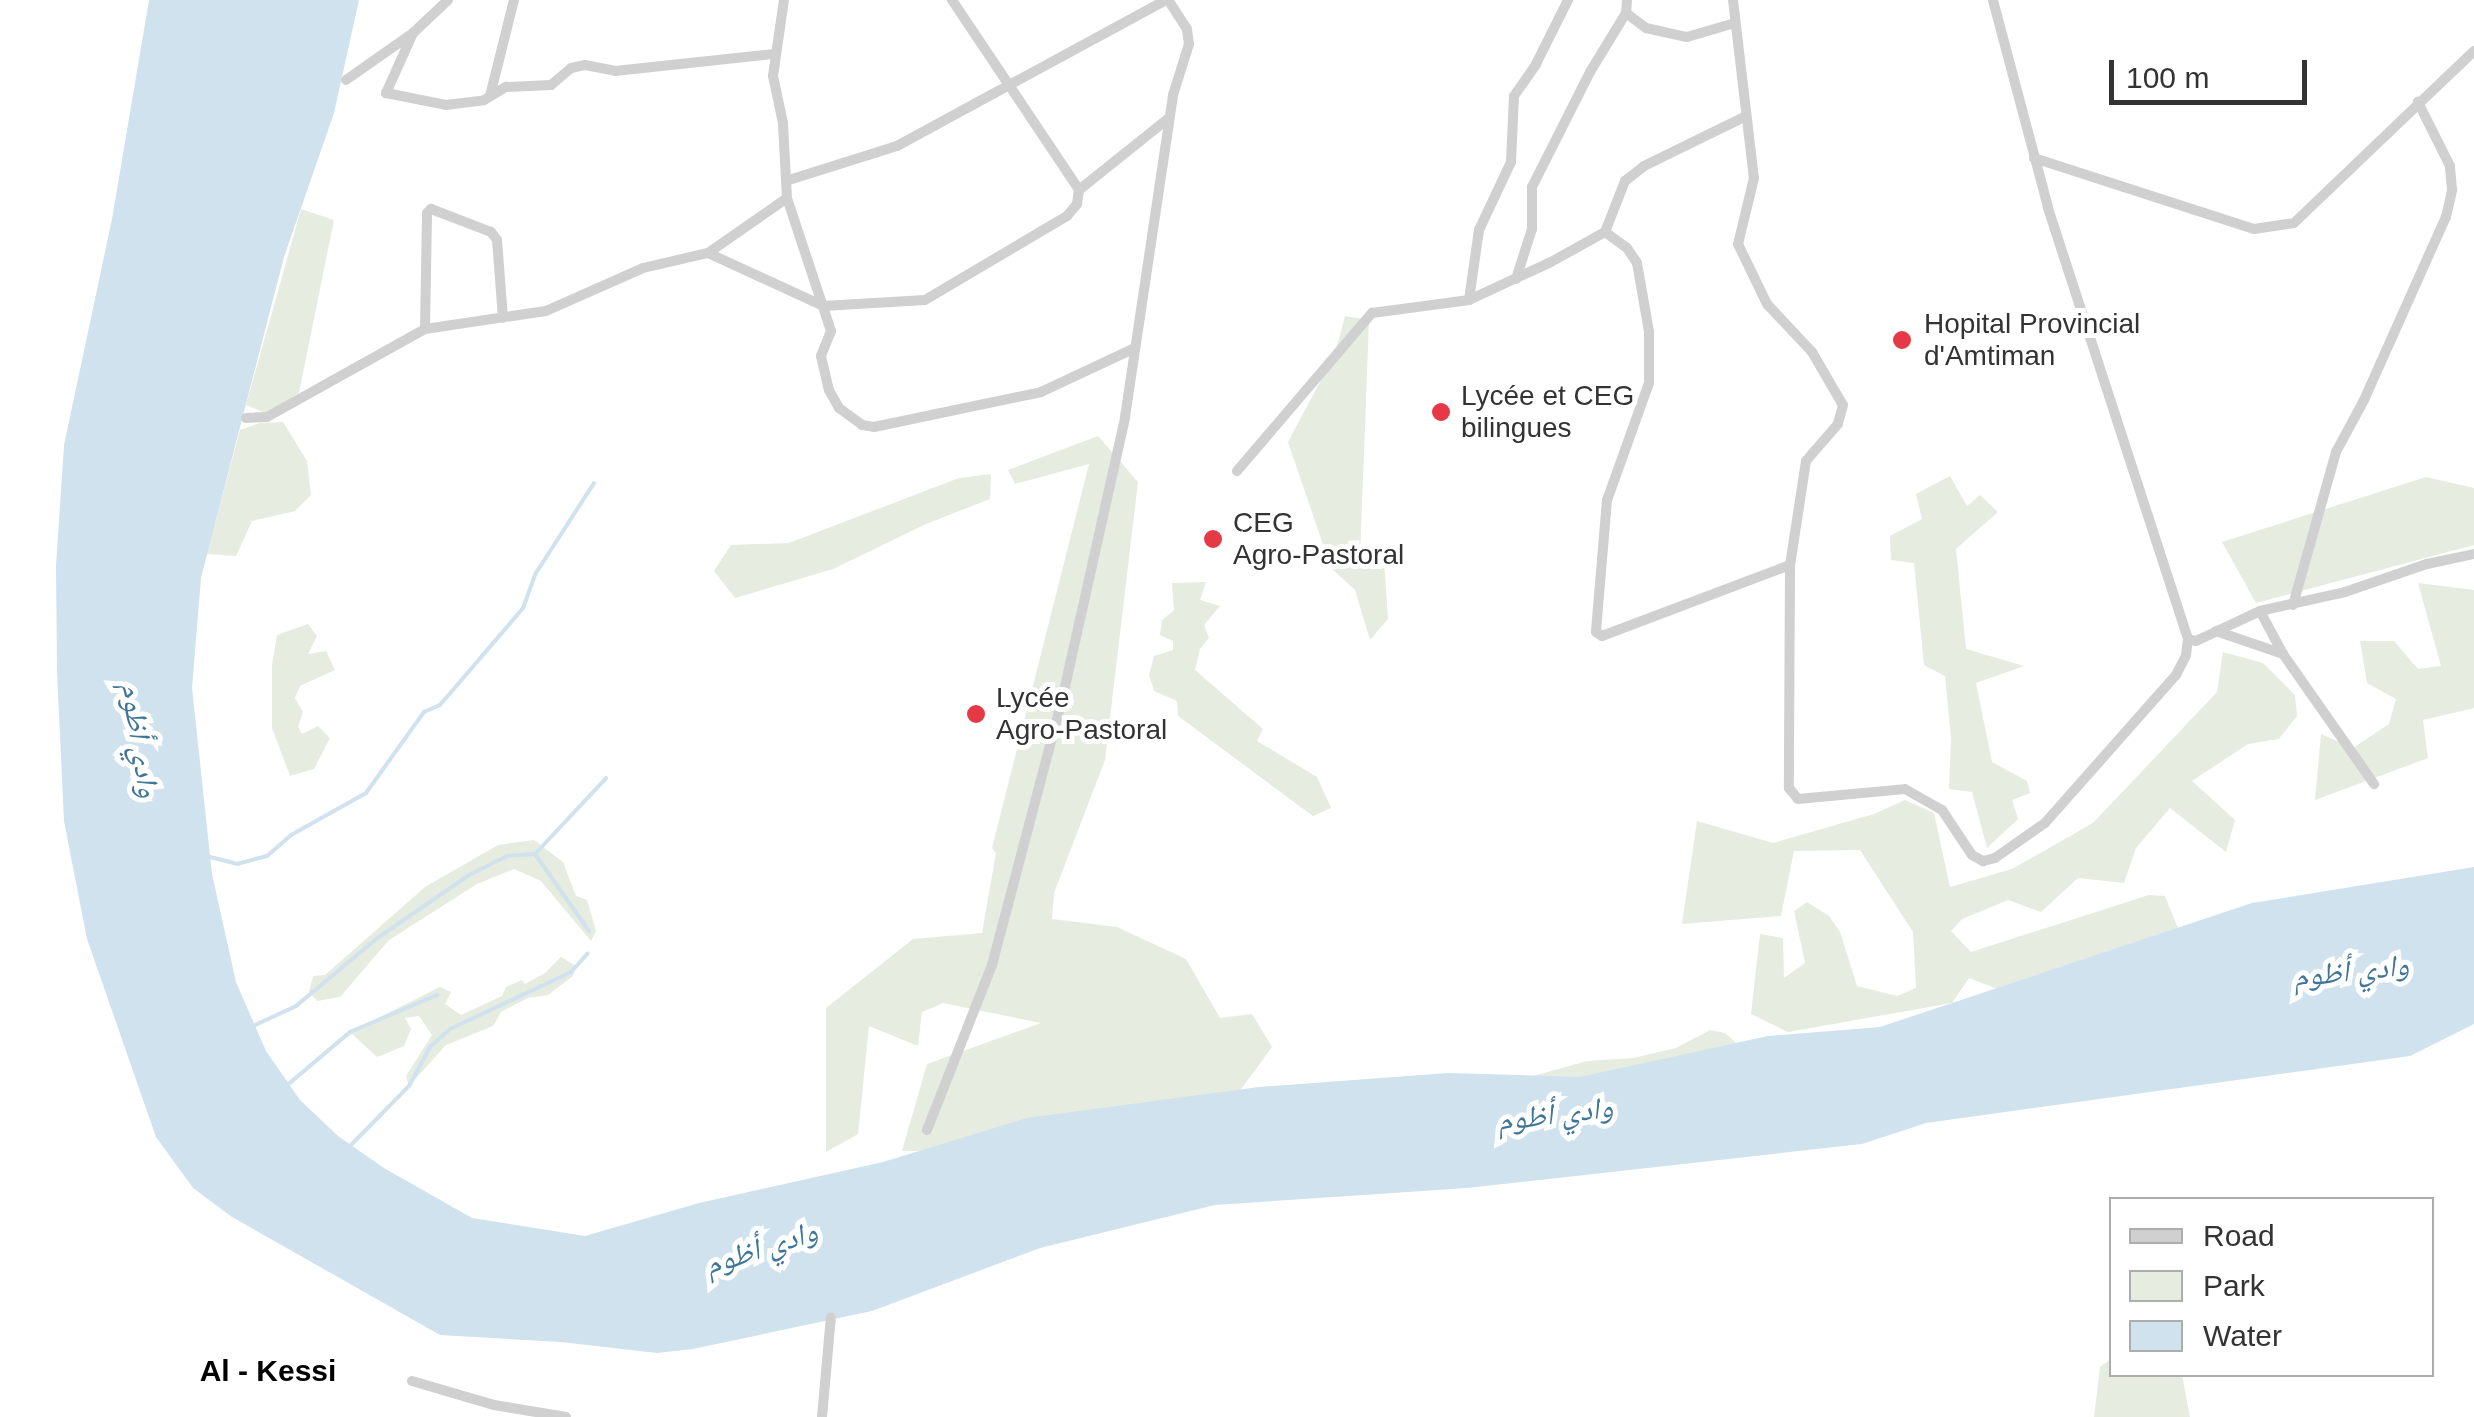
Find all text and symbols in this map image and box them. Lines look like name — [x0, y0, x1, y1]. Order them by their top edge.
scale bar — [2114, 40, 2312, 102]
text: 100 m — [2126, 61, 2209, 94]
place label: Hopital Provincial d'Amtiman — [1924, 307, 2140, 373]
marker: Hopital Provincial d'Amtiman — [1889, 327, 1915, 353]
place label: Lycée et CEG bilingues — [1461, 379, 1634, 445]
marker: Lycée et CEG bilingues — [1430, 401, 1452, 423]
place label: CEG Agro-Pastoral — [1233, 506, 1404, 572]
marker: CEG Agro-Pastoral — [1202, 528, 1224, 550]
water label: وادي أظوم — [113, 680, 167, 800]
place label: Lycée Agro-Pastoral — [996, 681, 1167, 747]
marker: Lycée Agro-Pastoral — [965, 703, 987, 725]
water label: وادي أظوم — [2291, 947, 2411, 995]
water label: وادي أظوم — [1495, 1089, 1615, 1139]
legend — [2109, 1197, 2434, 1377]
water label: وادي أظوم — [700, 1213, 822, 1283]
text: Road — [2203, 1219, 2275, 1252]
text: Park — [2203, 1269, 2265, 1302]
text: Water — [2203, 1319, 2282, 1352]
district label: Al - Kessi — [200, 1353, 336, 1389]

